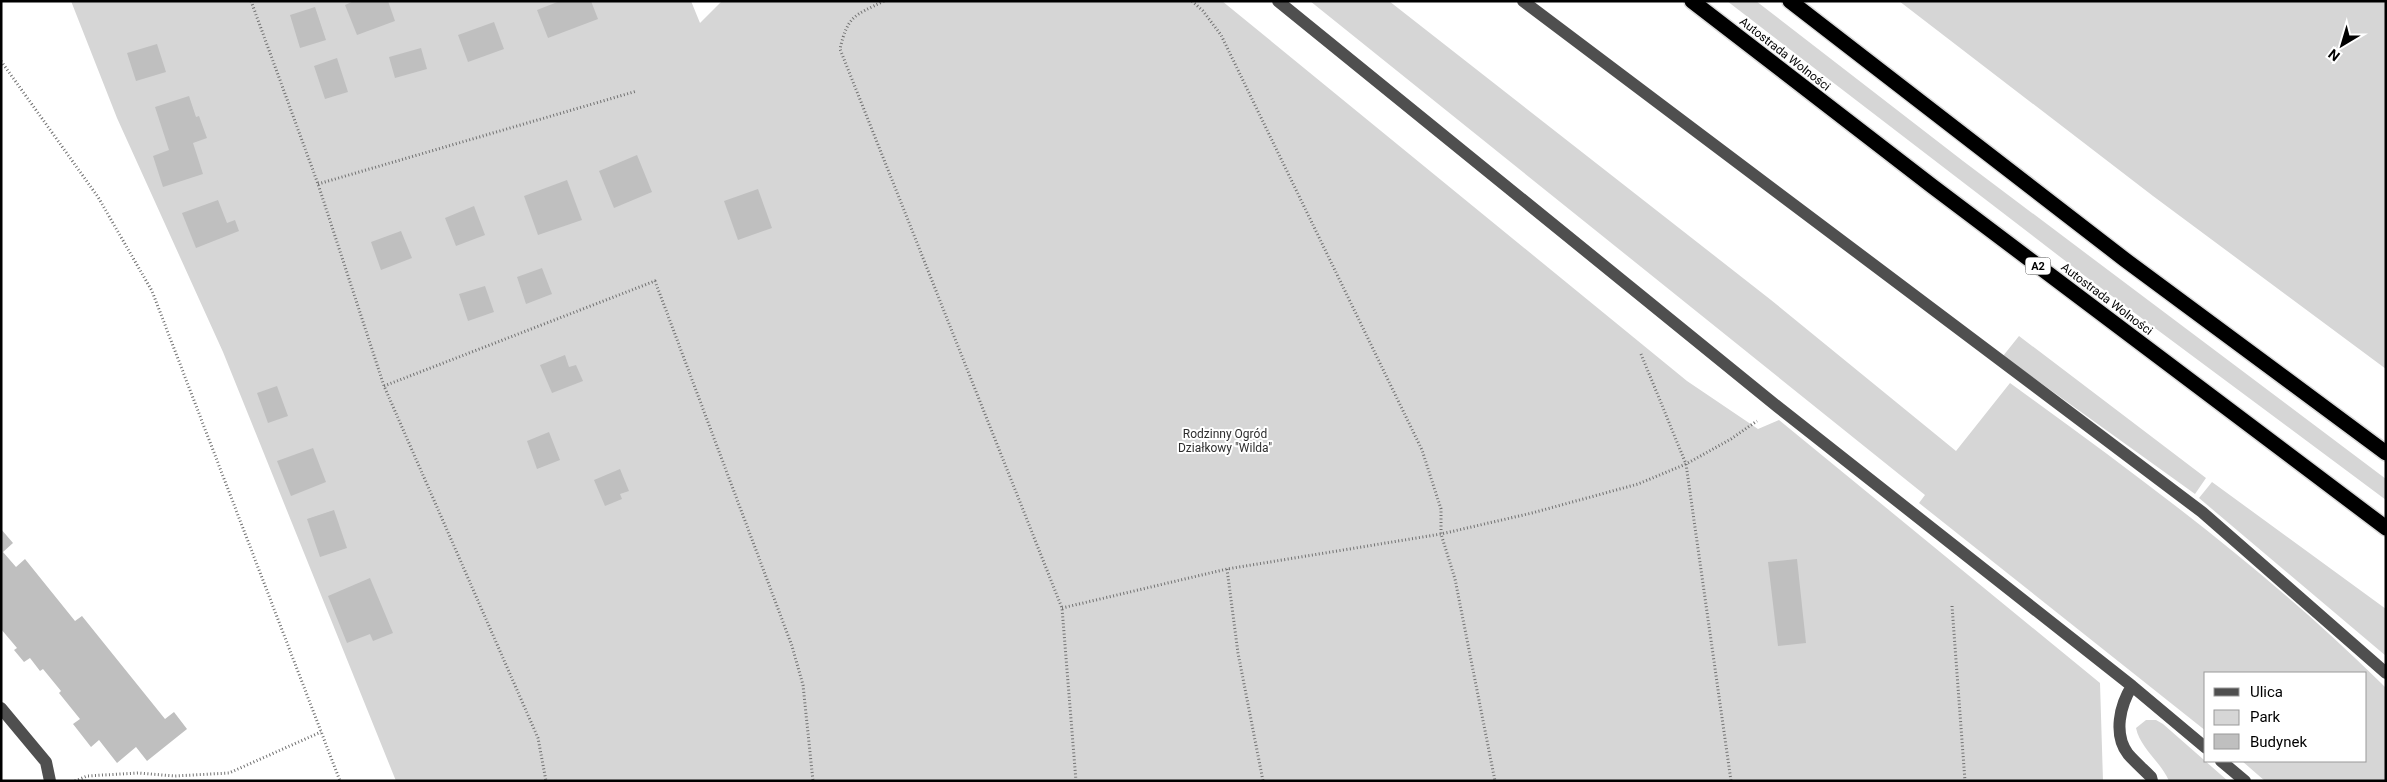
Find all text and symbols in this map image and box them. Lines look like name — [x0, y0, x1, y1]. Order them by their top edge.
street label: Autostrada Wolności — [1737, 14, 1833, 94]
north arrow — [2317, 20, 2367, 70]
text: N — [2325, 46, 2343, 65]
road number: A2 — [2026, 258, 2050, 274]
street label: Autostrada Wolności — [2059, 260, 2156, 338]
park label: Rodzinny Ogród Działkowy "Wilda" — [1178, 427, 1272, 455]
legend — [2204, 672, 2367, 762]
text: Ulica — [2250, 683, 2283, 701]
text: Park — [2250, 708, 2281, 726]
text: Budynek — [2250, 733, 2307, 751]

